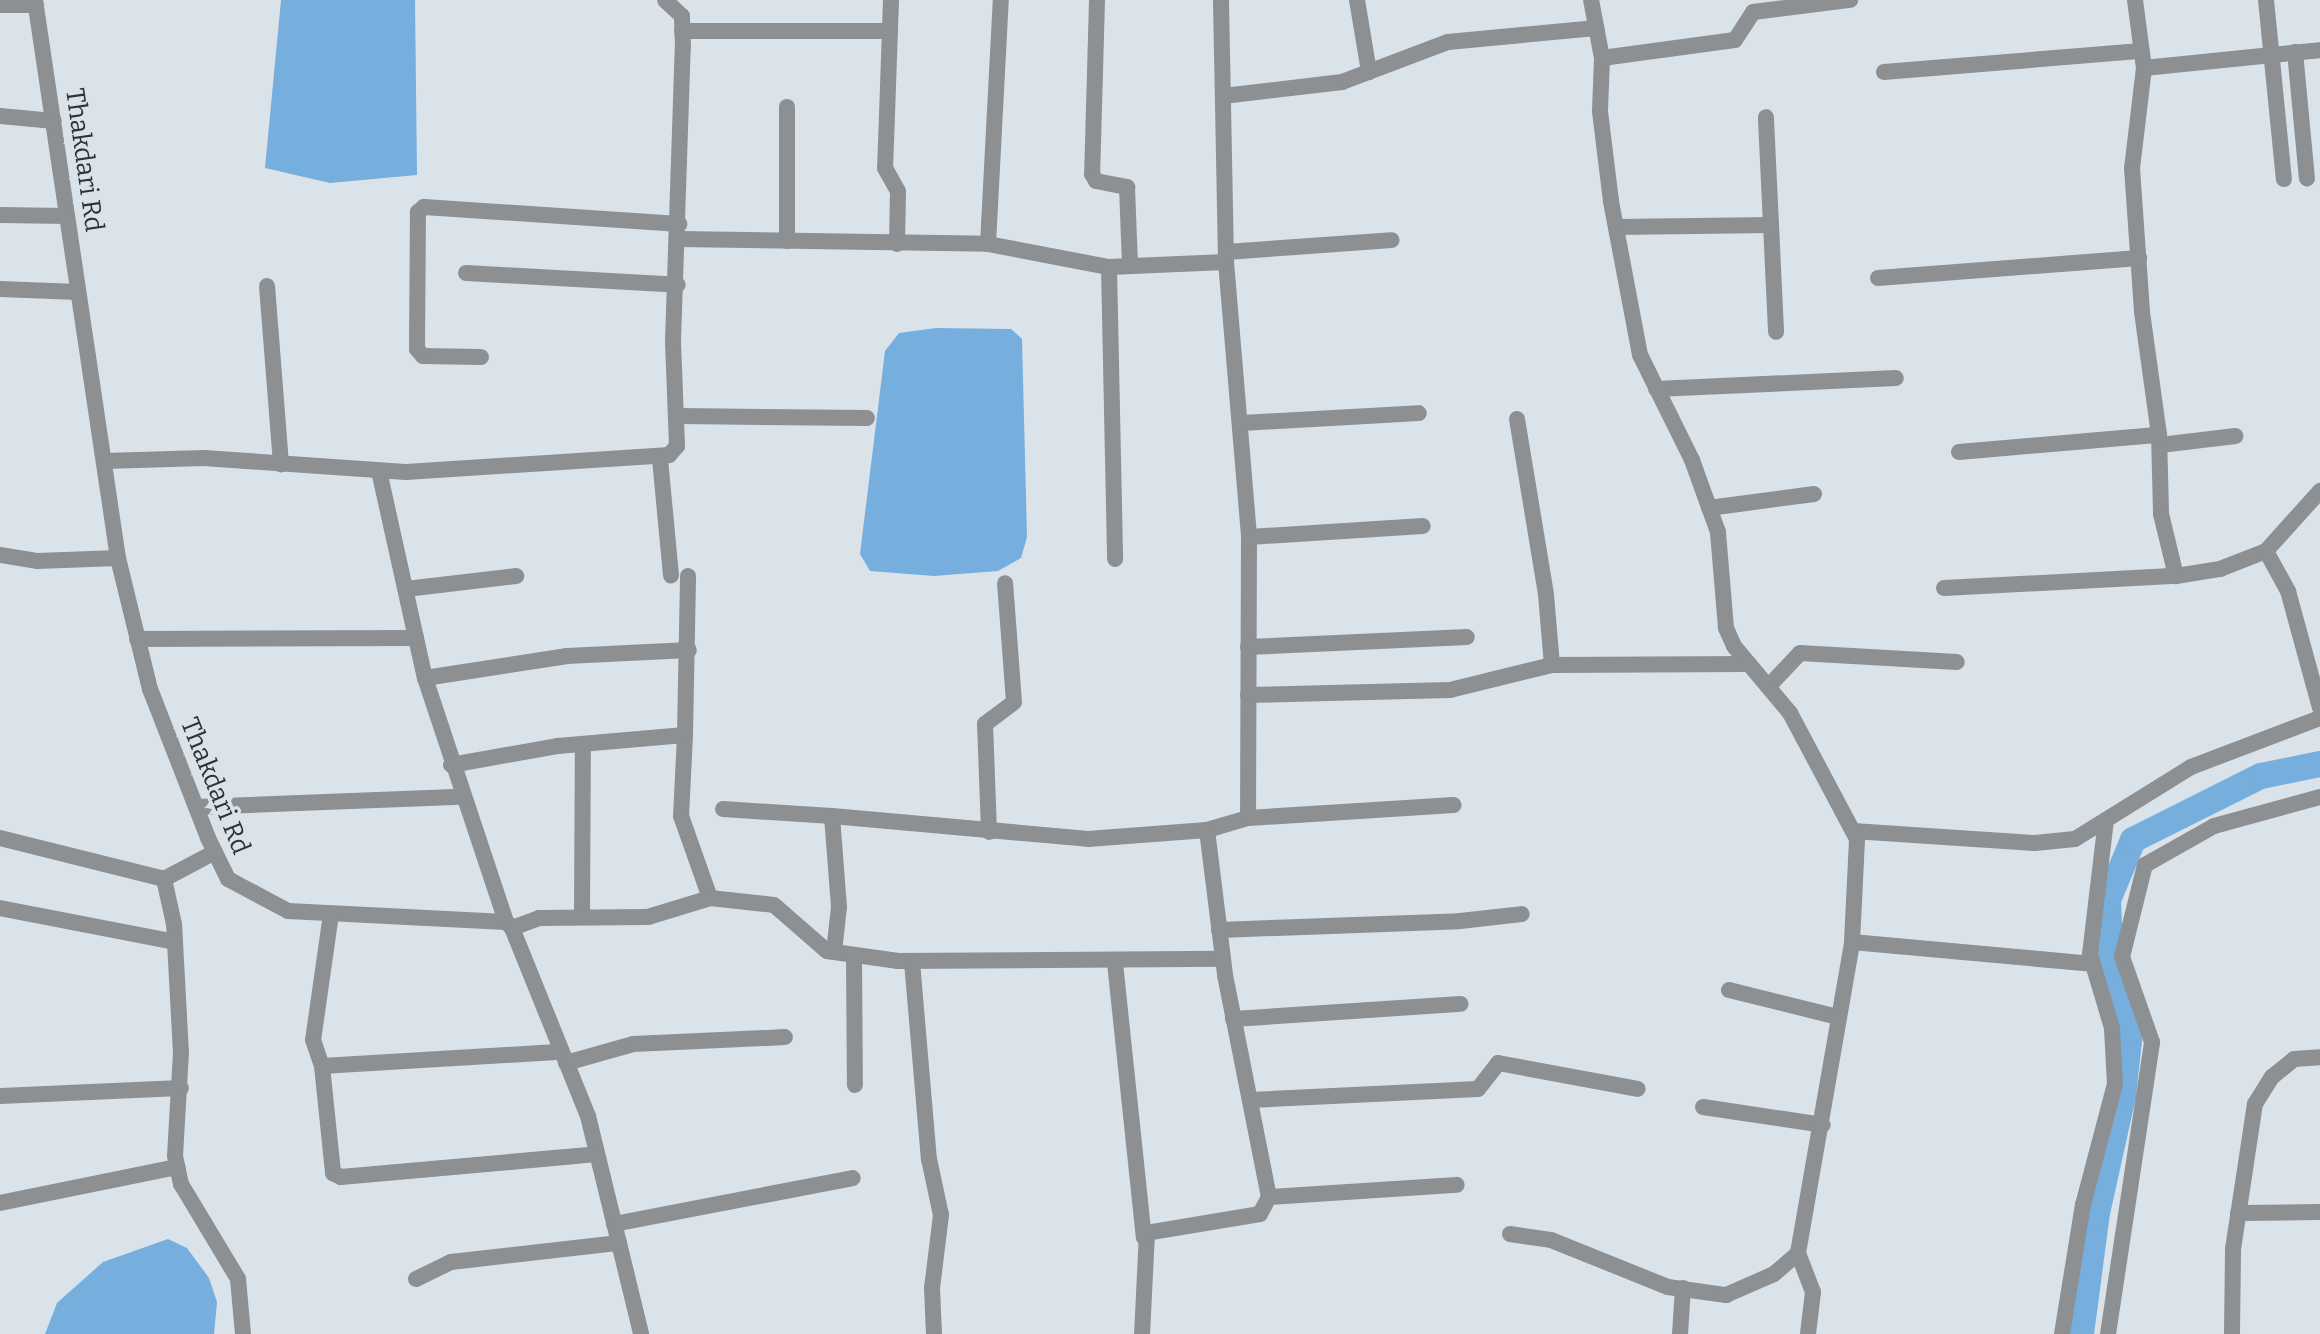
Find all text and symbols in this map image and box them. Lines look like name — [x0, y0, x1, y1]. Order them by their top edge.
street label: Thakdari Rd — [58, 86, 110, 234]
street label: Thakdari Rd — [173, 713, 257, 859]

